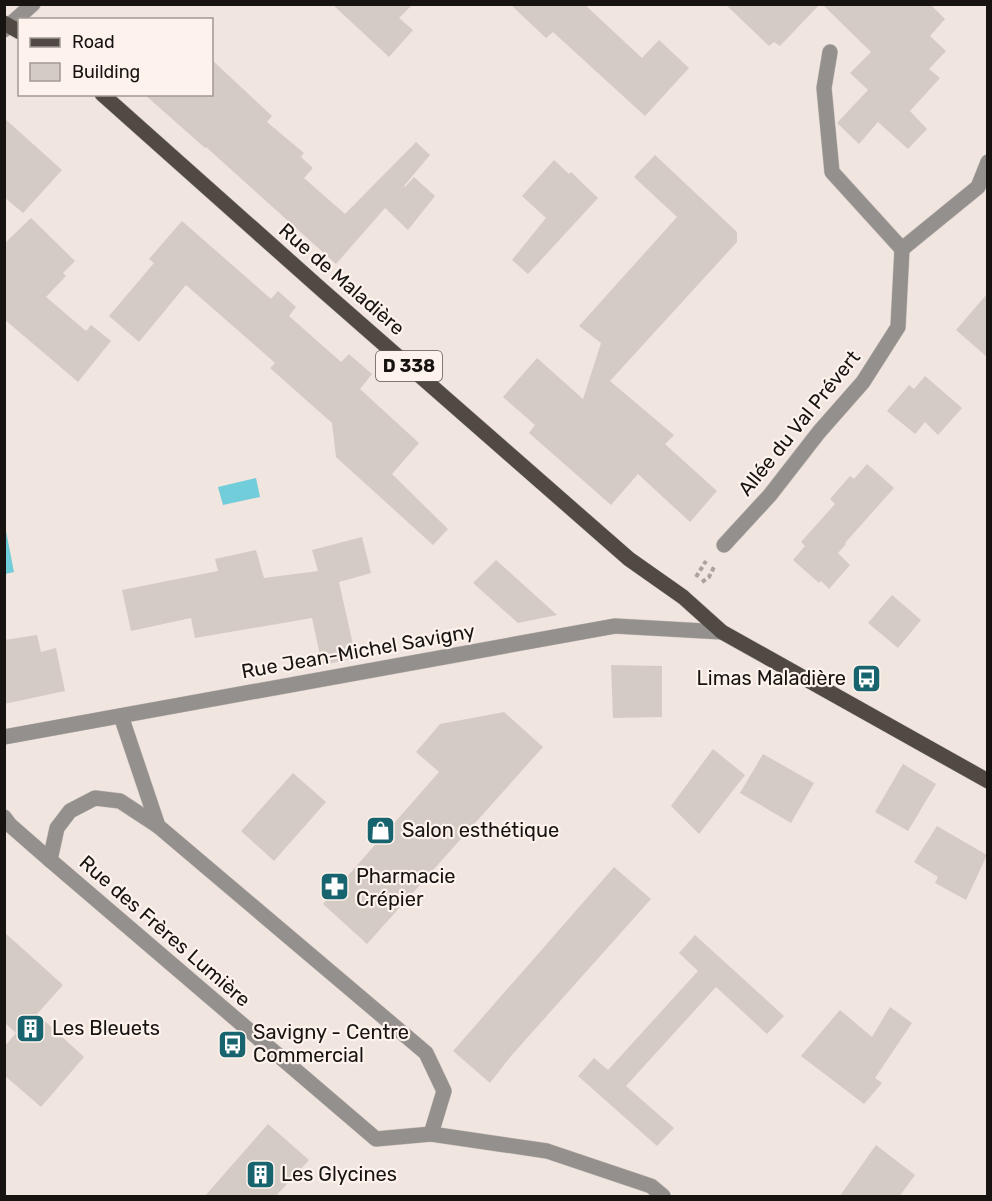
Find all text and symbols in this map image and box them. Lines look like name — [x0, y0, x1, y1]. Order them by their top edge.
legend — [18, 18, 213, 96]
text: Road — [72, 31, 115, 53]
text: Building — [72, 61, 140, 83]
street label: Rue de Maladière — [274, 218, 410, 340]
street label: Allée du Val Prévert — [733, 345, 865, 500]
road number: D 338 — [376, 351, 442, 381]
street label: Rue Jean-Michel Savigny — [239, 619, 477, 683]
bus stop icon: Limas Maladière — [851, 662, 883, 694]
place label: Limas Maladière — [697, 666, 846, 690]
shop icon: Salon esthétique — [365, 814, 397, 846]
place label: Salon esthétique — [402, 818, 559, 842]
street label: Rue des Frères Lumière — [75, 850, 255, 1012]
place label: Pharmacie Crépier — [356, 864, 456, 911]
pharmacy icon: Pharmacie Crépier — [319, 871, 351, 903]
building icon: Les Bleuets — [15, 1012, 47, 1044]
place label: Les Bleuets — [52, 1016, 160, 1040]
place label: Savigny - Centre Commercial — [253, 1020, 409, 1067]
bus stop icon: Savigny - Centre Commercial — [216, 1028, 248, 1060]
building icon: Les Glycines — [244, 1158, 276, 1190]
place label: Les Glycines — [281, 1162, 397, 1186]

